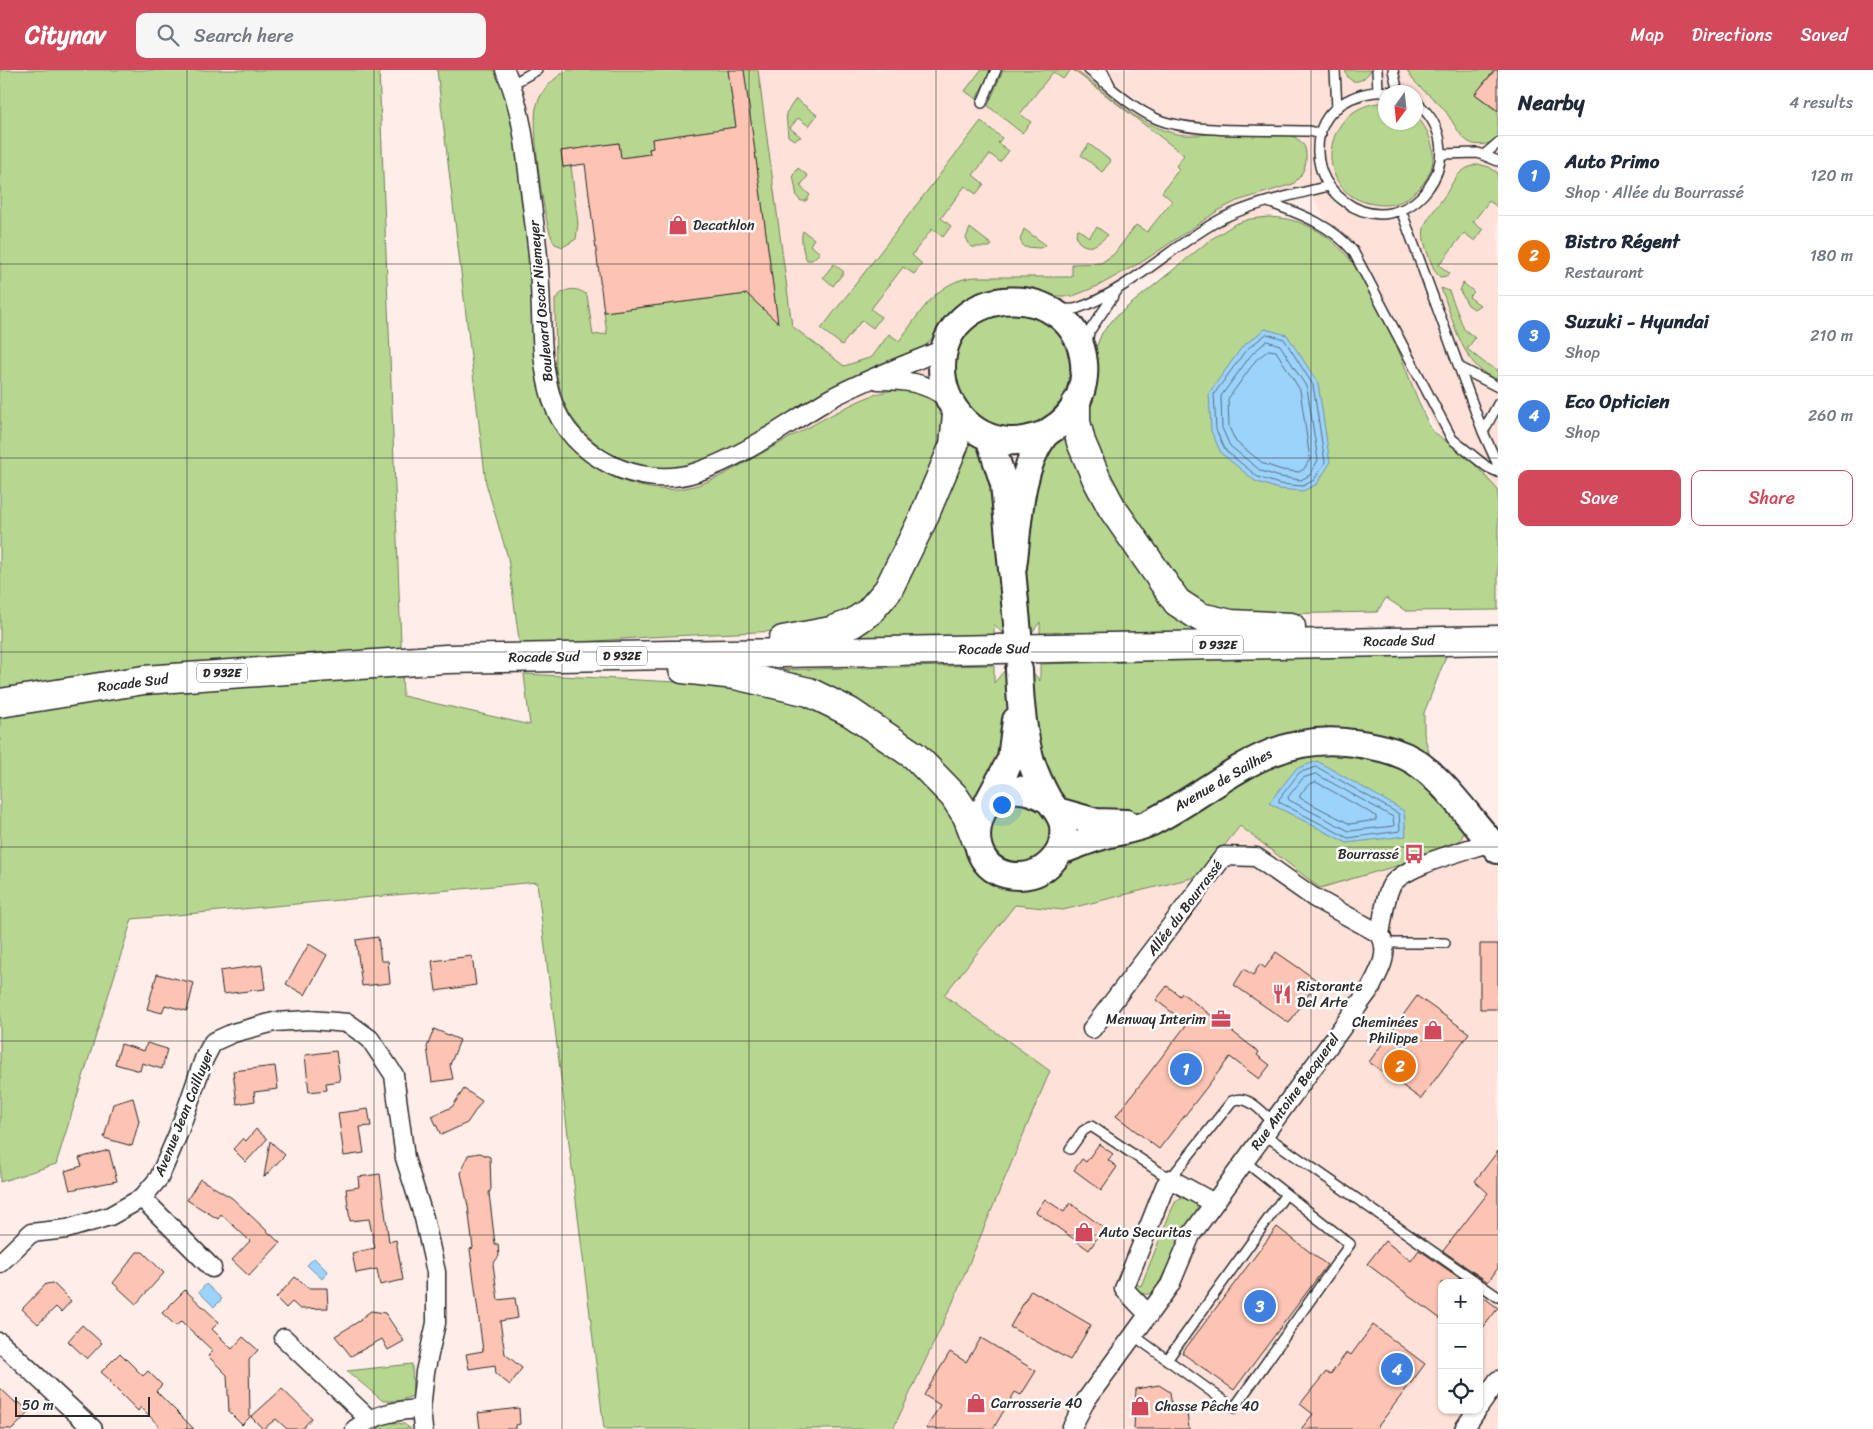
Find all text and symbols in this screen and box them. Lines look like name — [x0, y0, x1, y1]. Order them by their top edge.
search box — [136, 13, 486, 58]
text: Citynav — [25, 14, 106, 56]
text: Search here — [194, 19, 294, 52]
text: Map — [1631, 19, 1664, 51]
text: Directions — [1692, 19, 1773, 51]
text: Saved — [1801, 19, 1848, 51]
icon: search — [154, 21, 182, 49]
text: Nearby — [1518, 84, 1584, 122]
north arrow — [1378, 85, 1423, 130]
text: 4 results — [1789, 88, 1853, 117]
text: Auto Primo — [1565, 145, 1659, 178]
text: 1 — [1531, 161, 1537, 190]
text: 120 m — [1810, 161, 1853, 190]
text: Shop · Allée du Bourrassé — [1565, 178, 1744, 207]
place label: Decathlon — [693, 213, 755, 238]
shop icon: Decathlon — [667, 214, 689, 236]
street label: Boulevard Oscar Niemeyer — [521, 218, 561, 383]
text: Bistro Régent — [1565, 225, 1680, 258]
text: 2 — [1529, 241, 1539, 270]
text: 180 m — [1810, 241, 1853, 270]
text: Restaurant — [1565, 258, 1644, 287]
text: Suzuki - Hyundai — [1565, 305, 1709, 338]
text: 3 — [1530, 321, 1538, 350]
text: 210 m — [1810, 321, 1853, 350]
text: Shop — [1565, 338, 1600, 367]
text: Eco Opticien — [1565, 385, 1670, 418]
text: 4 — [1529, 401, 1539, 430]
text: 260 m — [1808, 401, 1853, 430]
text: Shop — [1565, 418, 1600, 447]
button: Save — [1518, 470, 1681, 526]
button: Share — [1691, 470, 1853, 526]
street label: Rocade Sud — [1363, 628, 1436, 654]
street label: Rocade Sud — [958, 636, 1031, 662]
road number: D 932E — [1193, 636, 1243, 654]
street label: Rocade Sud — [508, 644, 581, 670]
road number: D 932E — [597, 646, 647, 666]
road number: D 932E — [197, 664, 247, 682]
street label: Rocade Sud — [96, 666, 171, 700]
street label: Avenue de Sailhes — [1168, 741, 1277, 819]
your location — [989, 792, 1015, 818]
place label: Bourrassé — [1338, 842, 1399, 867]
bus stop icon: Bourrassé — [1403, 843, 1425, 865]
street label: Allée du Bourrassé — [1140, 855, 1230, 962]
place label: Ristorante Del Arte — [1297, 974, 1363, 1015]
restaurant icon: Ristorante Del Arte — [1271, 983, 1293, 1005]
place label: Menway Interim — [1106, 1007, 1206, 1032]
office icon: Menway Interim — [1210, 1008, 1232, 1030]
place label: Cheminées Philippe — [1352, 1010, 1419, 1051]
shop icon: Cheminées Philippe — [1422, 1019, 1444, 1041]
street label: Rue Antoine Becquerel — [1244, 1027, 1347, 1156]
street label: Avenue Jean Cailluyer — [147, 1044, 221, 1181]
pin: 2 — [1384, 1047, 1416, 1085]
pin: 1 — [1170, 1050, 1202, 1088]
place label: Auto Securitas — [1098, 1220, 1192, 1245]
shop icon: Auto Securitas — [1073, 1221, 1095, 1243]
map controls — [1438, 1279, 1483, 1414]
button: + — [1438, 1279, 1483, 1324]
pin: 3 — [1244, 1287, 1276, 1325]
button: − — [1438, 1324, 1483, 1369]
pin: 4 — [1381, 1350, 1413, 1388]
button: locate — [1438, 1369, 1483, 1414]
place label: Carrosserie 40 — [991, 1391, 1082, 1416]
shop icon: Carrosserie 40 — [965, 1392, 987, 1414]
text: 50 m — [22, 1393, 54, 1418]
scale bar — [15, 1394, 150, 1417]
place label: Chasse Pêche 40 — [1155, 1394, 1259, 1419]
shop icon: Chasse Pêche 40 — [1129, 1395, 1151, 1417]

